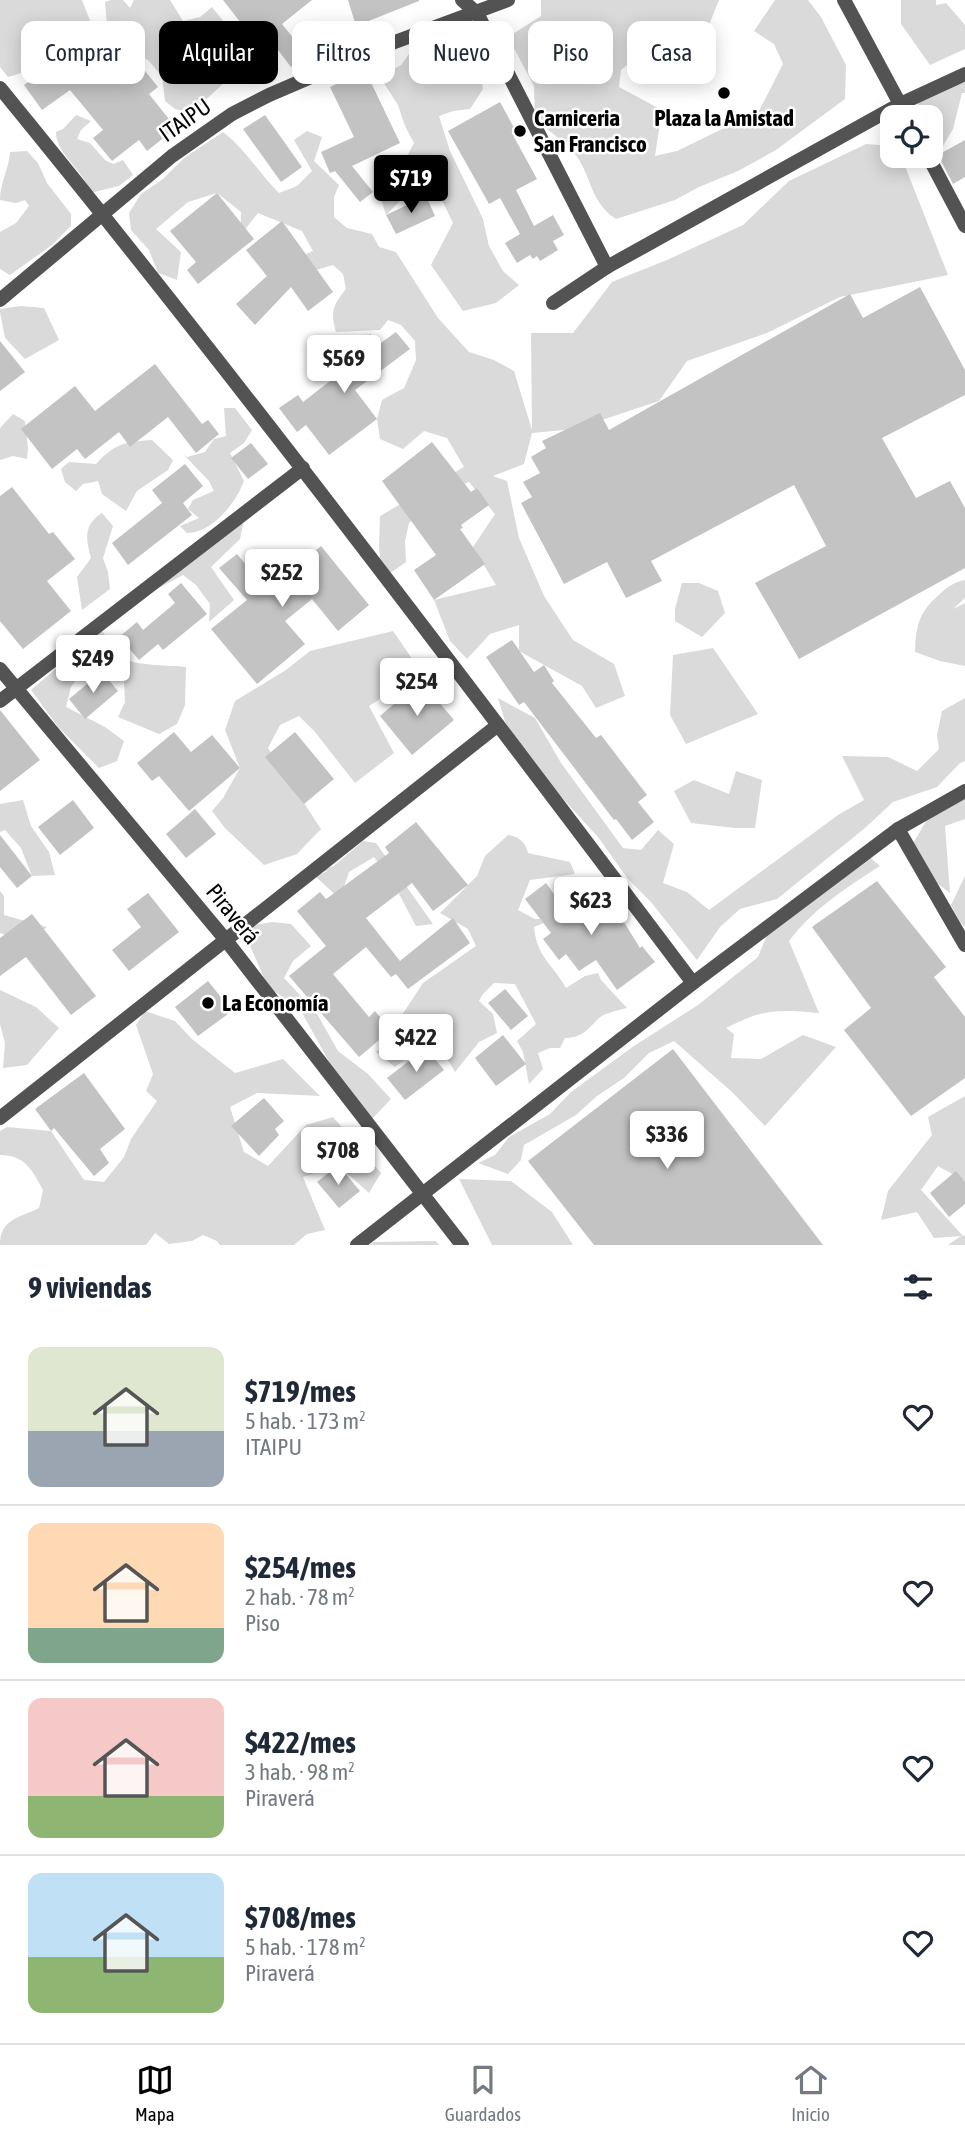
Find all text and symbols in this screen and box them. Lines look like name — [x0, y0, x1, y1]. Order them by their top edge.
chip: Comprar — [21, 21, 145, 84]
chip: Alquilar — [159, 21, 278, 84]
chip: Filtros — [292, 21, 395, 84]
chip: Nuevo — [409, 21, 514, 84]
chip: Piso — [528, 21, 613, 84]
chip: Casa — [627, 21, 716, 84]
marker: Plaza la Amistad — [716, 85, 732, 101]
street label: ITAIPU — [154, 93, 216, 147]
place label: Carniceria San Francisco — [534, 105, 647, 157]
place label: Plaza la Amistad — [654, 105, 794, 131]
map controls — [880, 105, 943, 168]
button: locate — [880, 105, 943, 168]
marker: Carniceria San Francisco — [512, 123, 528, 139]
pin: $719 — [370, 156, 452, 215]
text: $719 — [390, 165, 432, 191]
pin: $569 — [303, 336, 385, 395]
text: $569 — [323, 345, 365, 371]
pin: $252 — [241, 550, 323, 609]
text: $252 — [261, 559, 303, 585]
pin: $249 — [52, 636, 134, 695]
text: $249 — [72, 645, 114, 671]
pin: $254 — [376, 658, 458, 718]
text: $254 — [396, 668, 438, 694]
pin: $623 — [550, 878, 632, 937]
street label: Piraverá — [201, 879, 265, 949]
text: $623 — [570, 887, 612, 913]
place label: La Economía — [222, 990, 329, 1016]
marker: La Economía — [200, 995, 216, 1011]
pin: $422 — [375, 1014, 457, 1074]
text: $422 — [395, 1024, 437, 1050]
pin: $336 — [626, 1112, 708, 1171]
text: $336 — [646, 1121, 688, 1147]
pin: $708 — [297, 1128, 379, 1187]
text: $708 — [317, 1137, 359, 1163]
icon: filters — [899, 1268, 937, 1306]
text: 9 viviendas — [28, 1270, 152, 1304]
text: $719/mes — [245, 1374, 356, 1408]
icon: home — [84, 1375, 168, 1459]
icon: heart — [899, 1398, 937, 1436]
text: 5 hab. · 173 m² — [245, 1408, 366, 1434]
text: ITAIPU — [245, 1434, 302, 1460]
text: $254/mes — [245, 1550, 356, 1584]
icon: home — [84, 1551, 168, 1635]
icon: heart — [899, 1574, 937, 1612]
text: 2 hab. · 78 m² — [245, 1584, 355, 1610]
text: Piso — [245, 1610, 280, 1636]
text: $422/mes — [245, 1725, 356, 1759]
icon: home — [84, 1726, 168, 1810]
icon: heart — [899, 1749, 937, 1787]
text: 3 hab. · 98 m² — [245, 1759, 355, 1785]
text: Piraverá — [245, 1785, 315, 1811]
text: $708/mes — [245, 1900, 356, 1934]
icon: home — [84, 1901, 168, 1985]
icon: heart — [899, 1924, 937, 1962]
text: 5 hab. · 178 m² — [245, 1934, 366, 1960]
text: Piraverá — [245, 1960, 315, 1986]
tab: Mapa — [135, 2061, 175, 2125]
tab: Guardados — [445, 2061, 521, 2125]
tab: Inicio — [791, 2061, 830, 2125]

